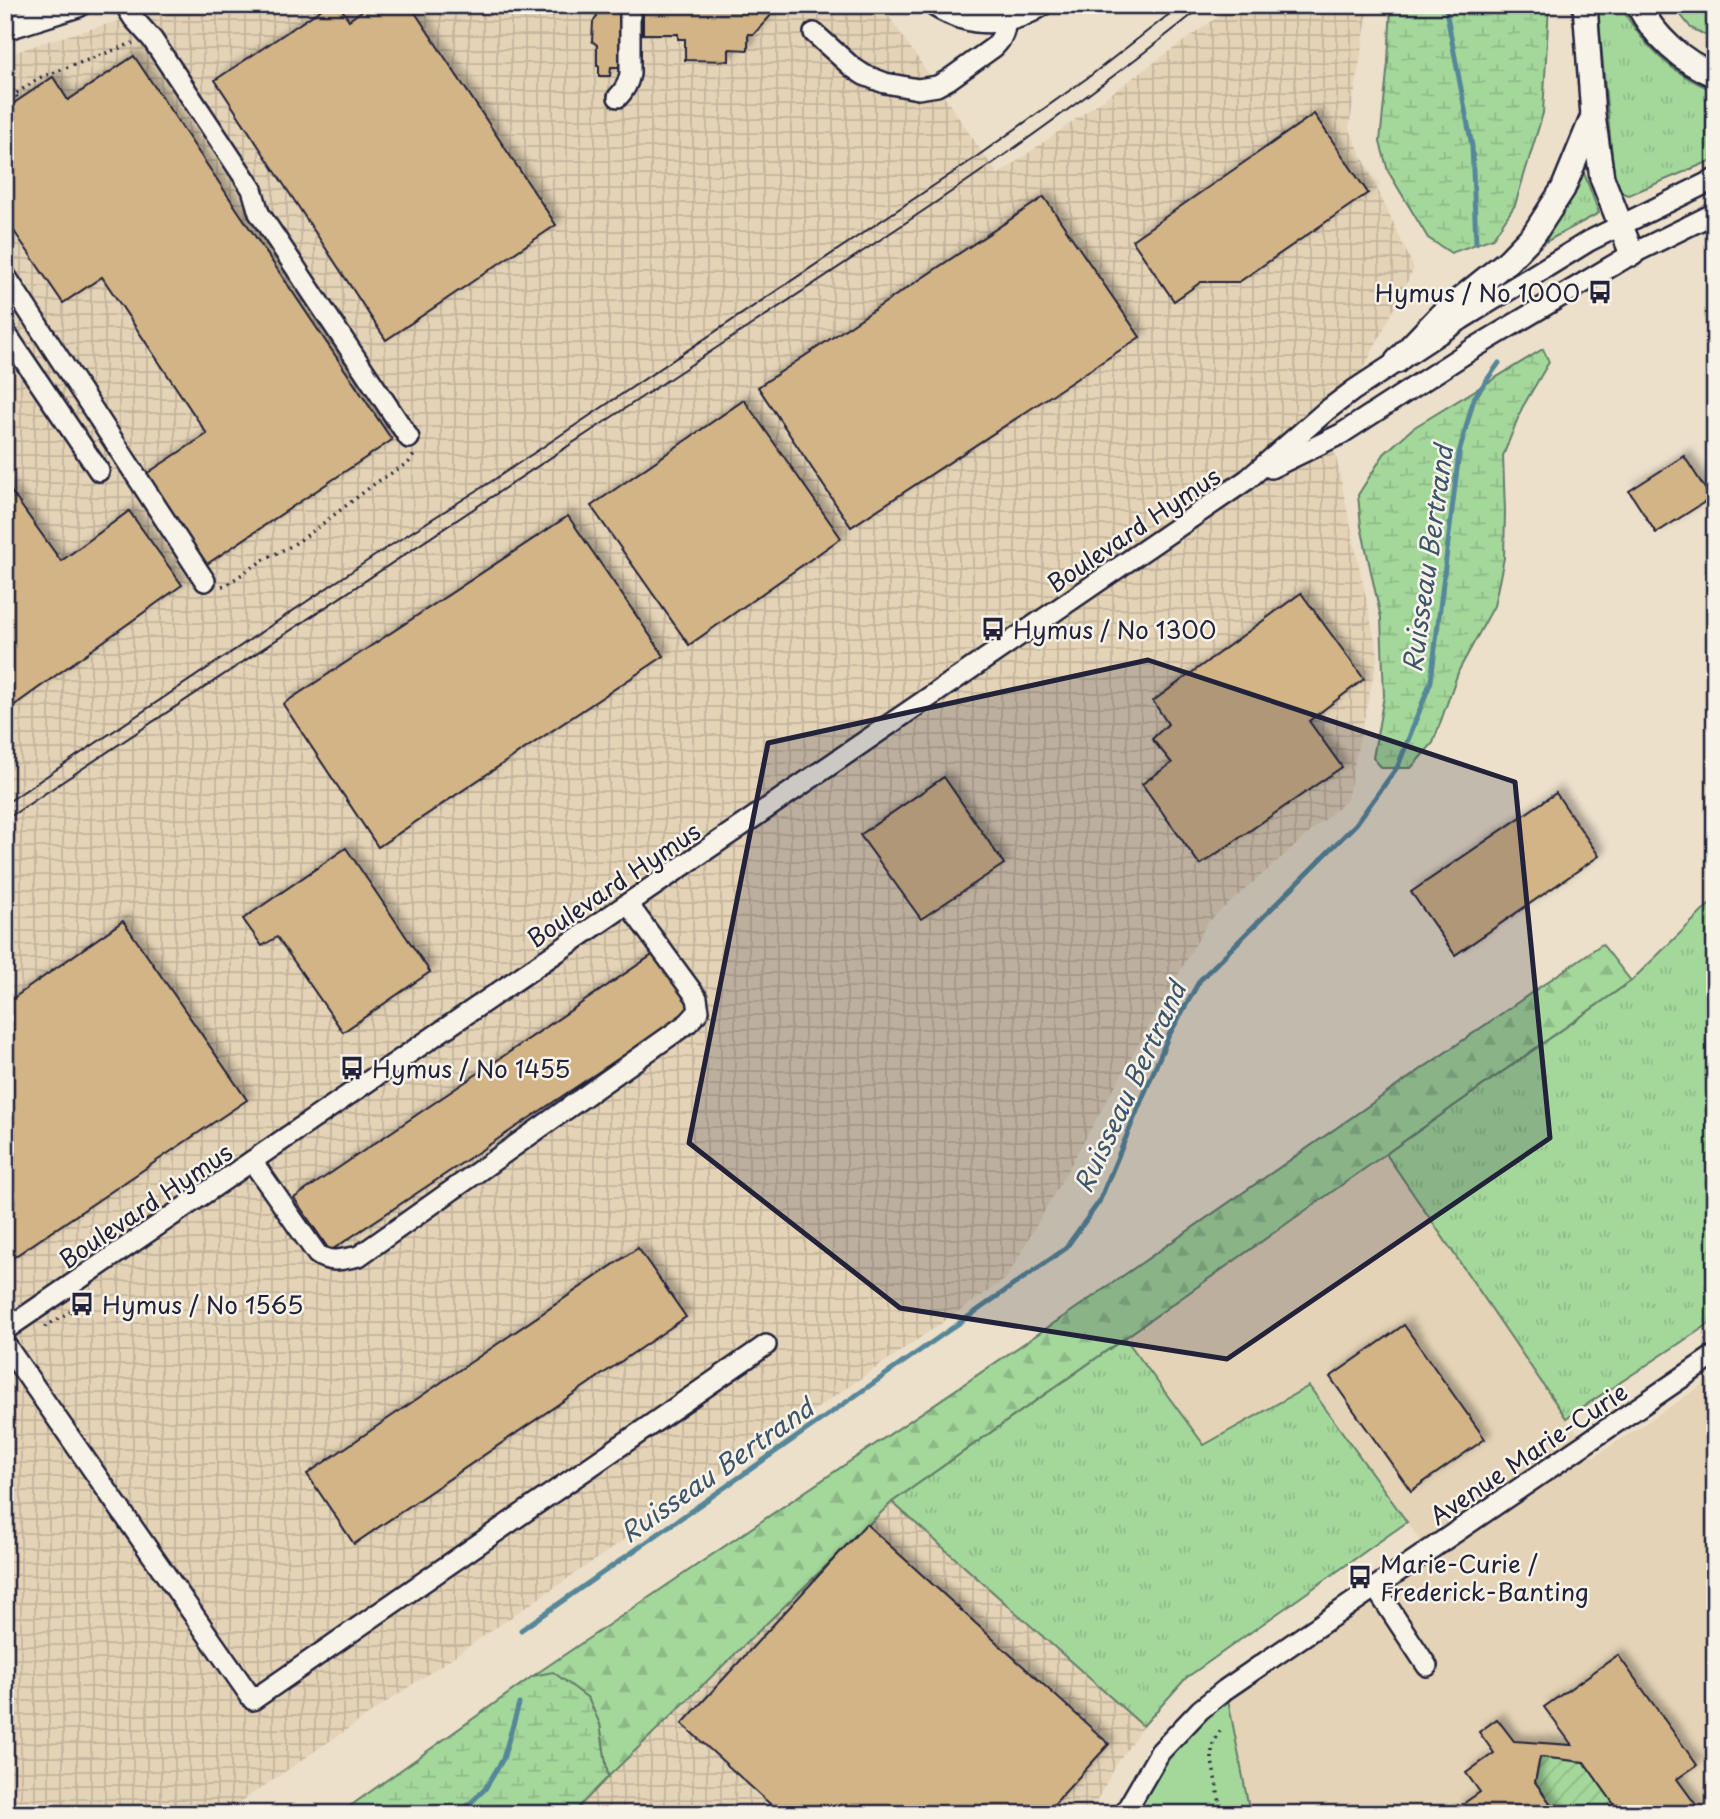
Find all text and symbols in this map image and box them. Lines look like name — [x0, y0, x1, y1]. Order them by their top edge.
place label: Hymus / No 1000 — [1375, 274, 1580, 310]
bus stop icon: Hymus / No 1000 — [1586, 278, 1614, 306]
water label: Ruisseau Bertrand — [1392, 439, 1463, 675]
street label: Boulevard Hymus — [1039, 458, 1227, 600]
place label: Hymus / No 1300 — [1013, 611, 1216, 647]
bus stop icon: Hymus / No 1300 — [979, 615, 1007, 643]
street label: Boulevard Hymus — [519, 813, 707, 955]
water label: Ruisseau Bertrand — [1063, 972, 1197, 1199]
place label: Hymus / No 1455 — [372, 1050, 570, 1086]
bus stop icon: Hymus / No 1455 — [338, 1054, 366, 1082]
street label: Boulevard Hymus — [51, 1134, 239, 1276]
place label: Hymus / No 1565 — [102, 1286, 303, 1322]
bus stop icon: Hymus / No 1565 — [68, 1290, 96, 1318]
street label: Avenue Marie-Curie — [1422, 1373, 1634, 1533]
water label: Ruisseau Bertrand — [611, 1386, 824, 1551]
place label: Marie-Curie / Frederick-Banting — [1380, 1545, 1589, 1609]
bus stop icon: Marie-Curie / Frederick-Banting — [1346, 1563, 1374, 1591]

